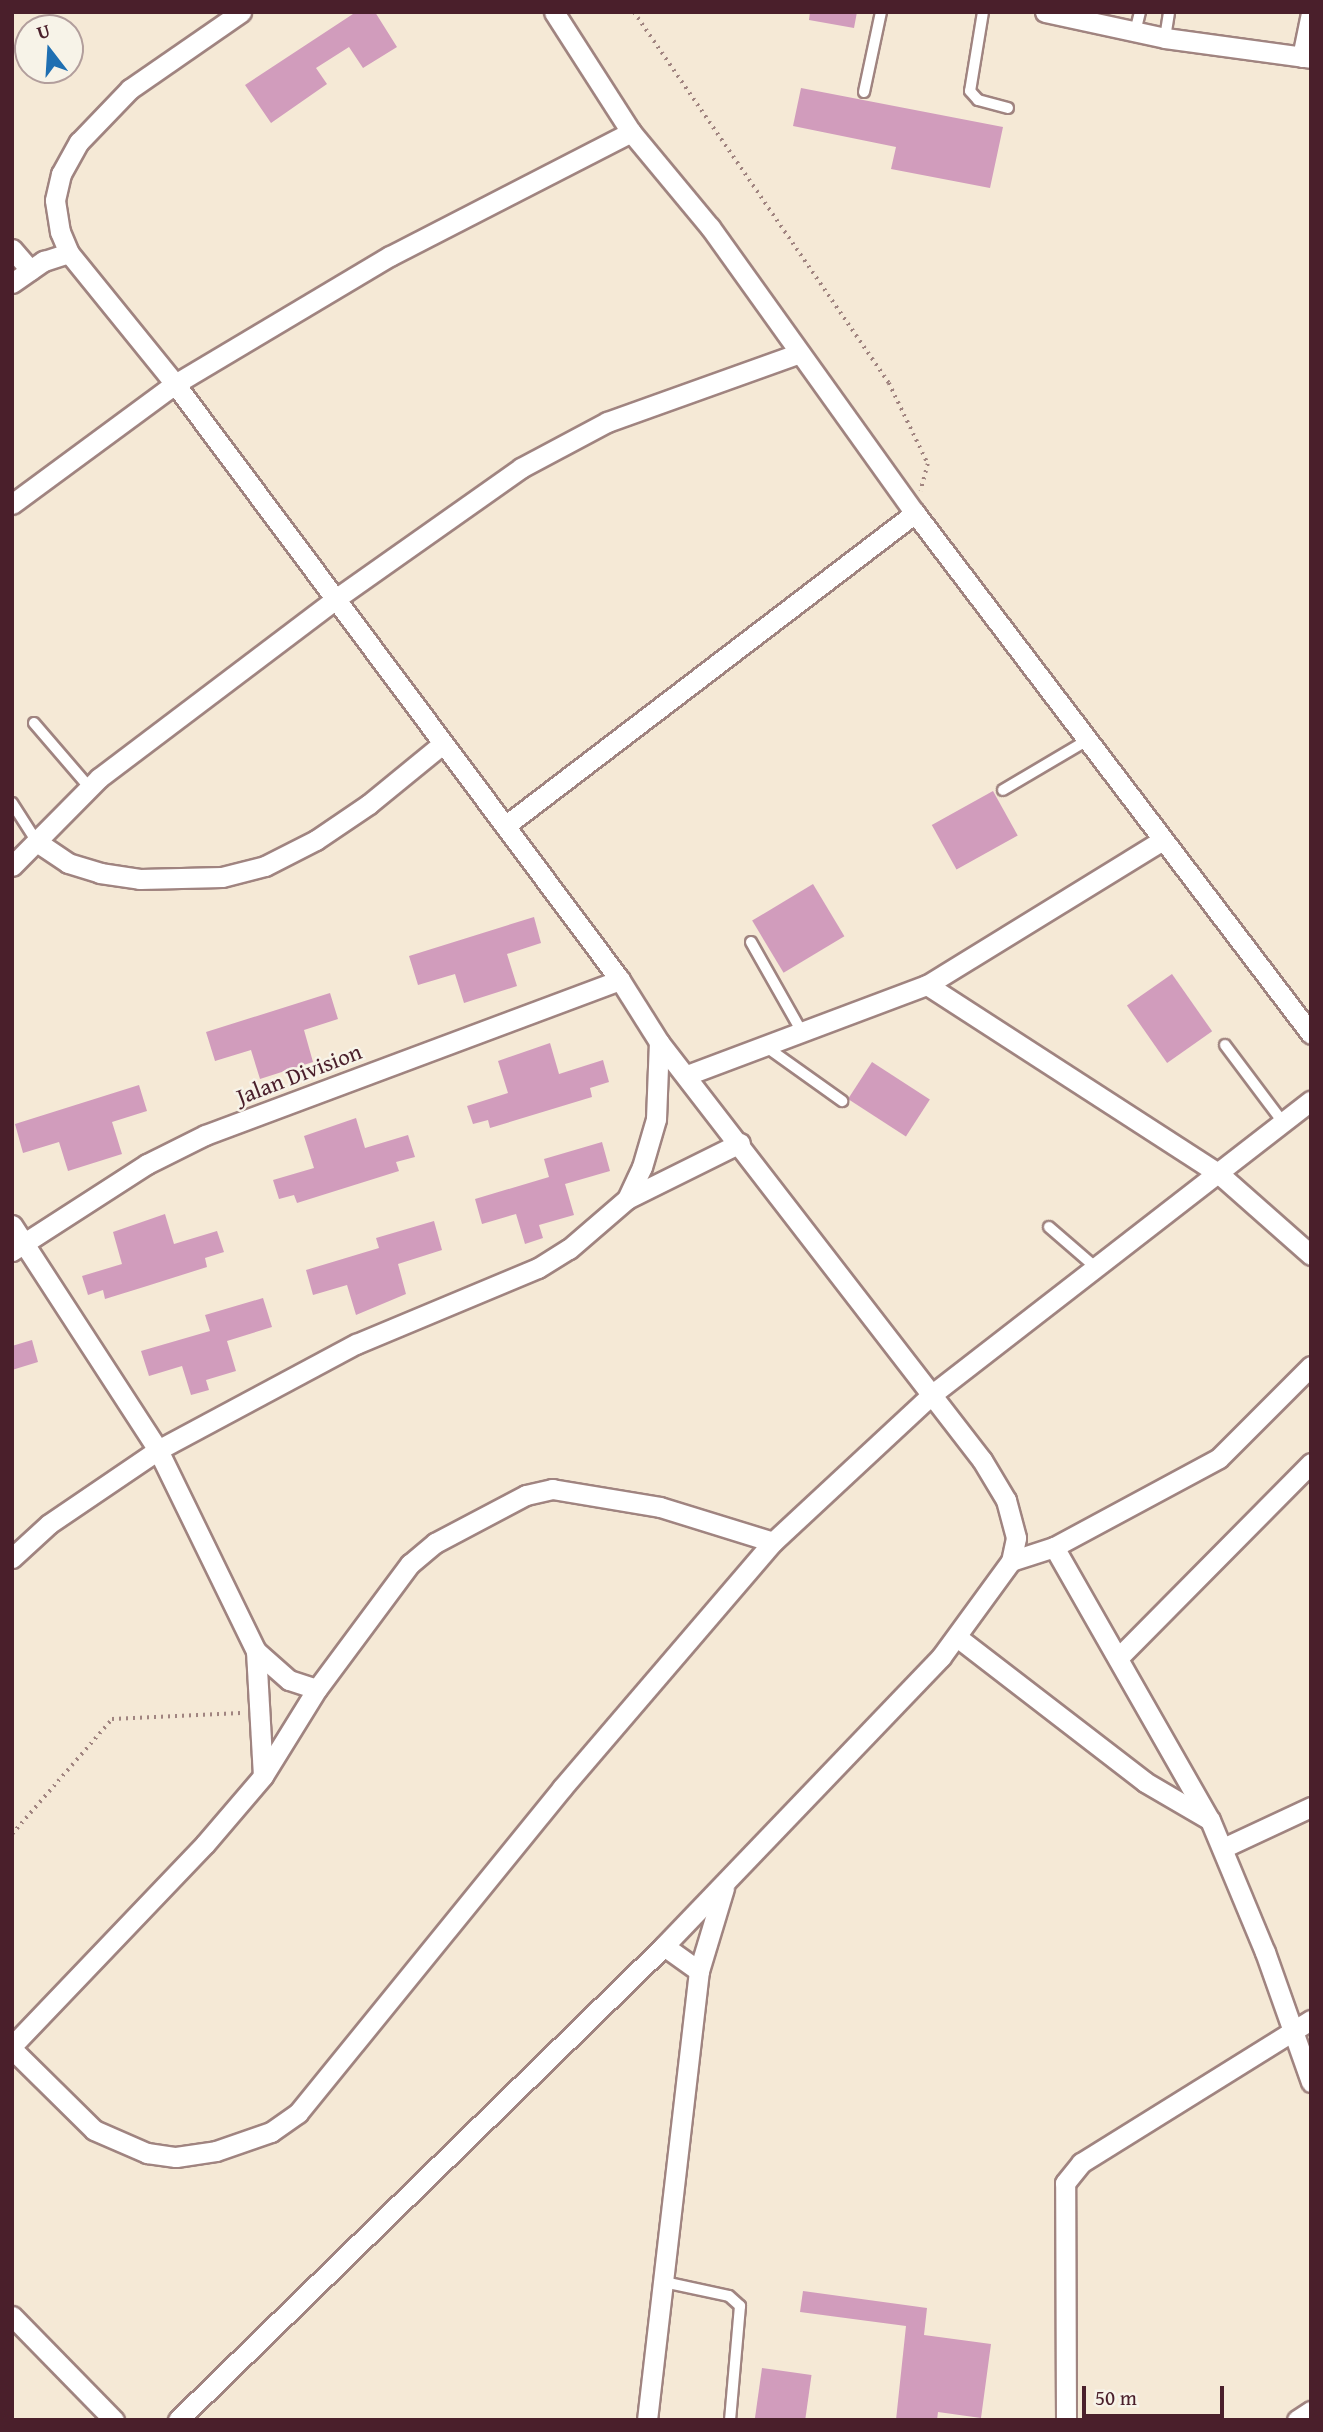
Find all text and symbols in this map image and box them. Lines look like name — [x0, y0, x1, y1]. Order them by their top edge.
north arrow — [14, 14, 84, 84]
text: U — [33, 16, 54, 46]
street label: Jalan Division — [232, 1037, 366, 1111]
scale bar — [1085, 2372, 1227, 2416]
text: 50 m — [1095, 2382, 1137, 2413]

